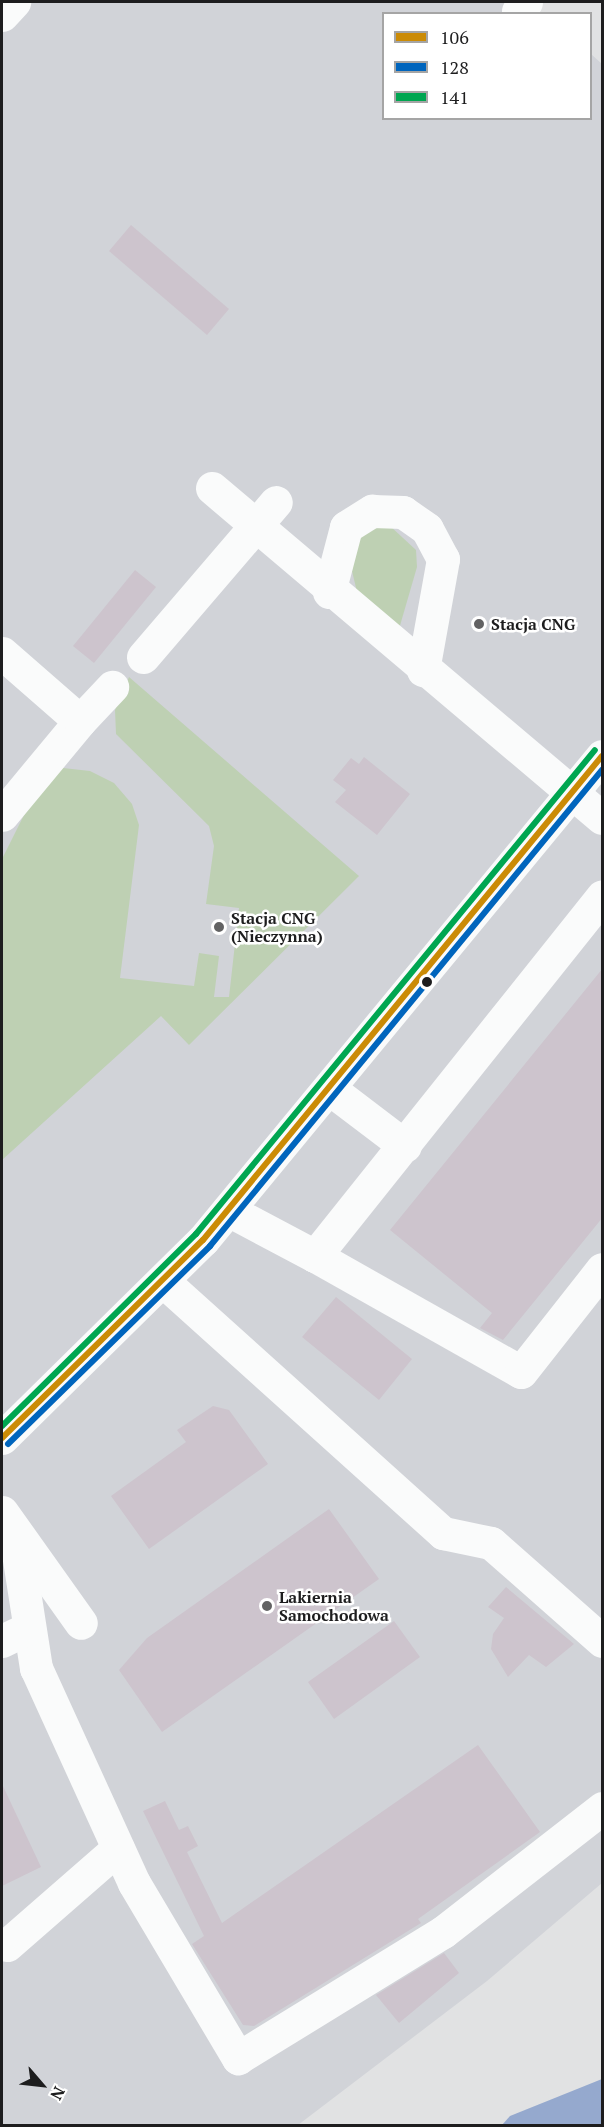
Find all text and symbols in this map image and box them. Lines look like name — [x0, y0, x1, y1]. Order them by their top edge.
legend — [382, 12, 592, 120]
text: 106 — [440, 25, 469, 49]
text: 128 — [440, 55, 469, 79]
text: 141 — [440, 85, 469, 109]
place label: Stacja CNG — [491, 614, 575, 634]
marker: Stacja CNG — [472, 617, 486, 631]
place label: Stacja CNG (Nieczynna) — [231, 908, 323, 946]
marker: Stacja CNG (Nieczynna) — [212, 920, 226, 934]
unlabelled marker — [421, 976, 433, 988]
place label: Lakiernia Samochodowa — [279, 1587, 389, 1625]
marker: Lakiernia Samochodowa — [260, 1599, 274, 1613]
north arrow — [12, 2055, 72, 2115]
text: N — [45, 2083, 70, 2104]

